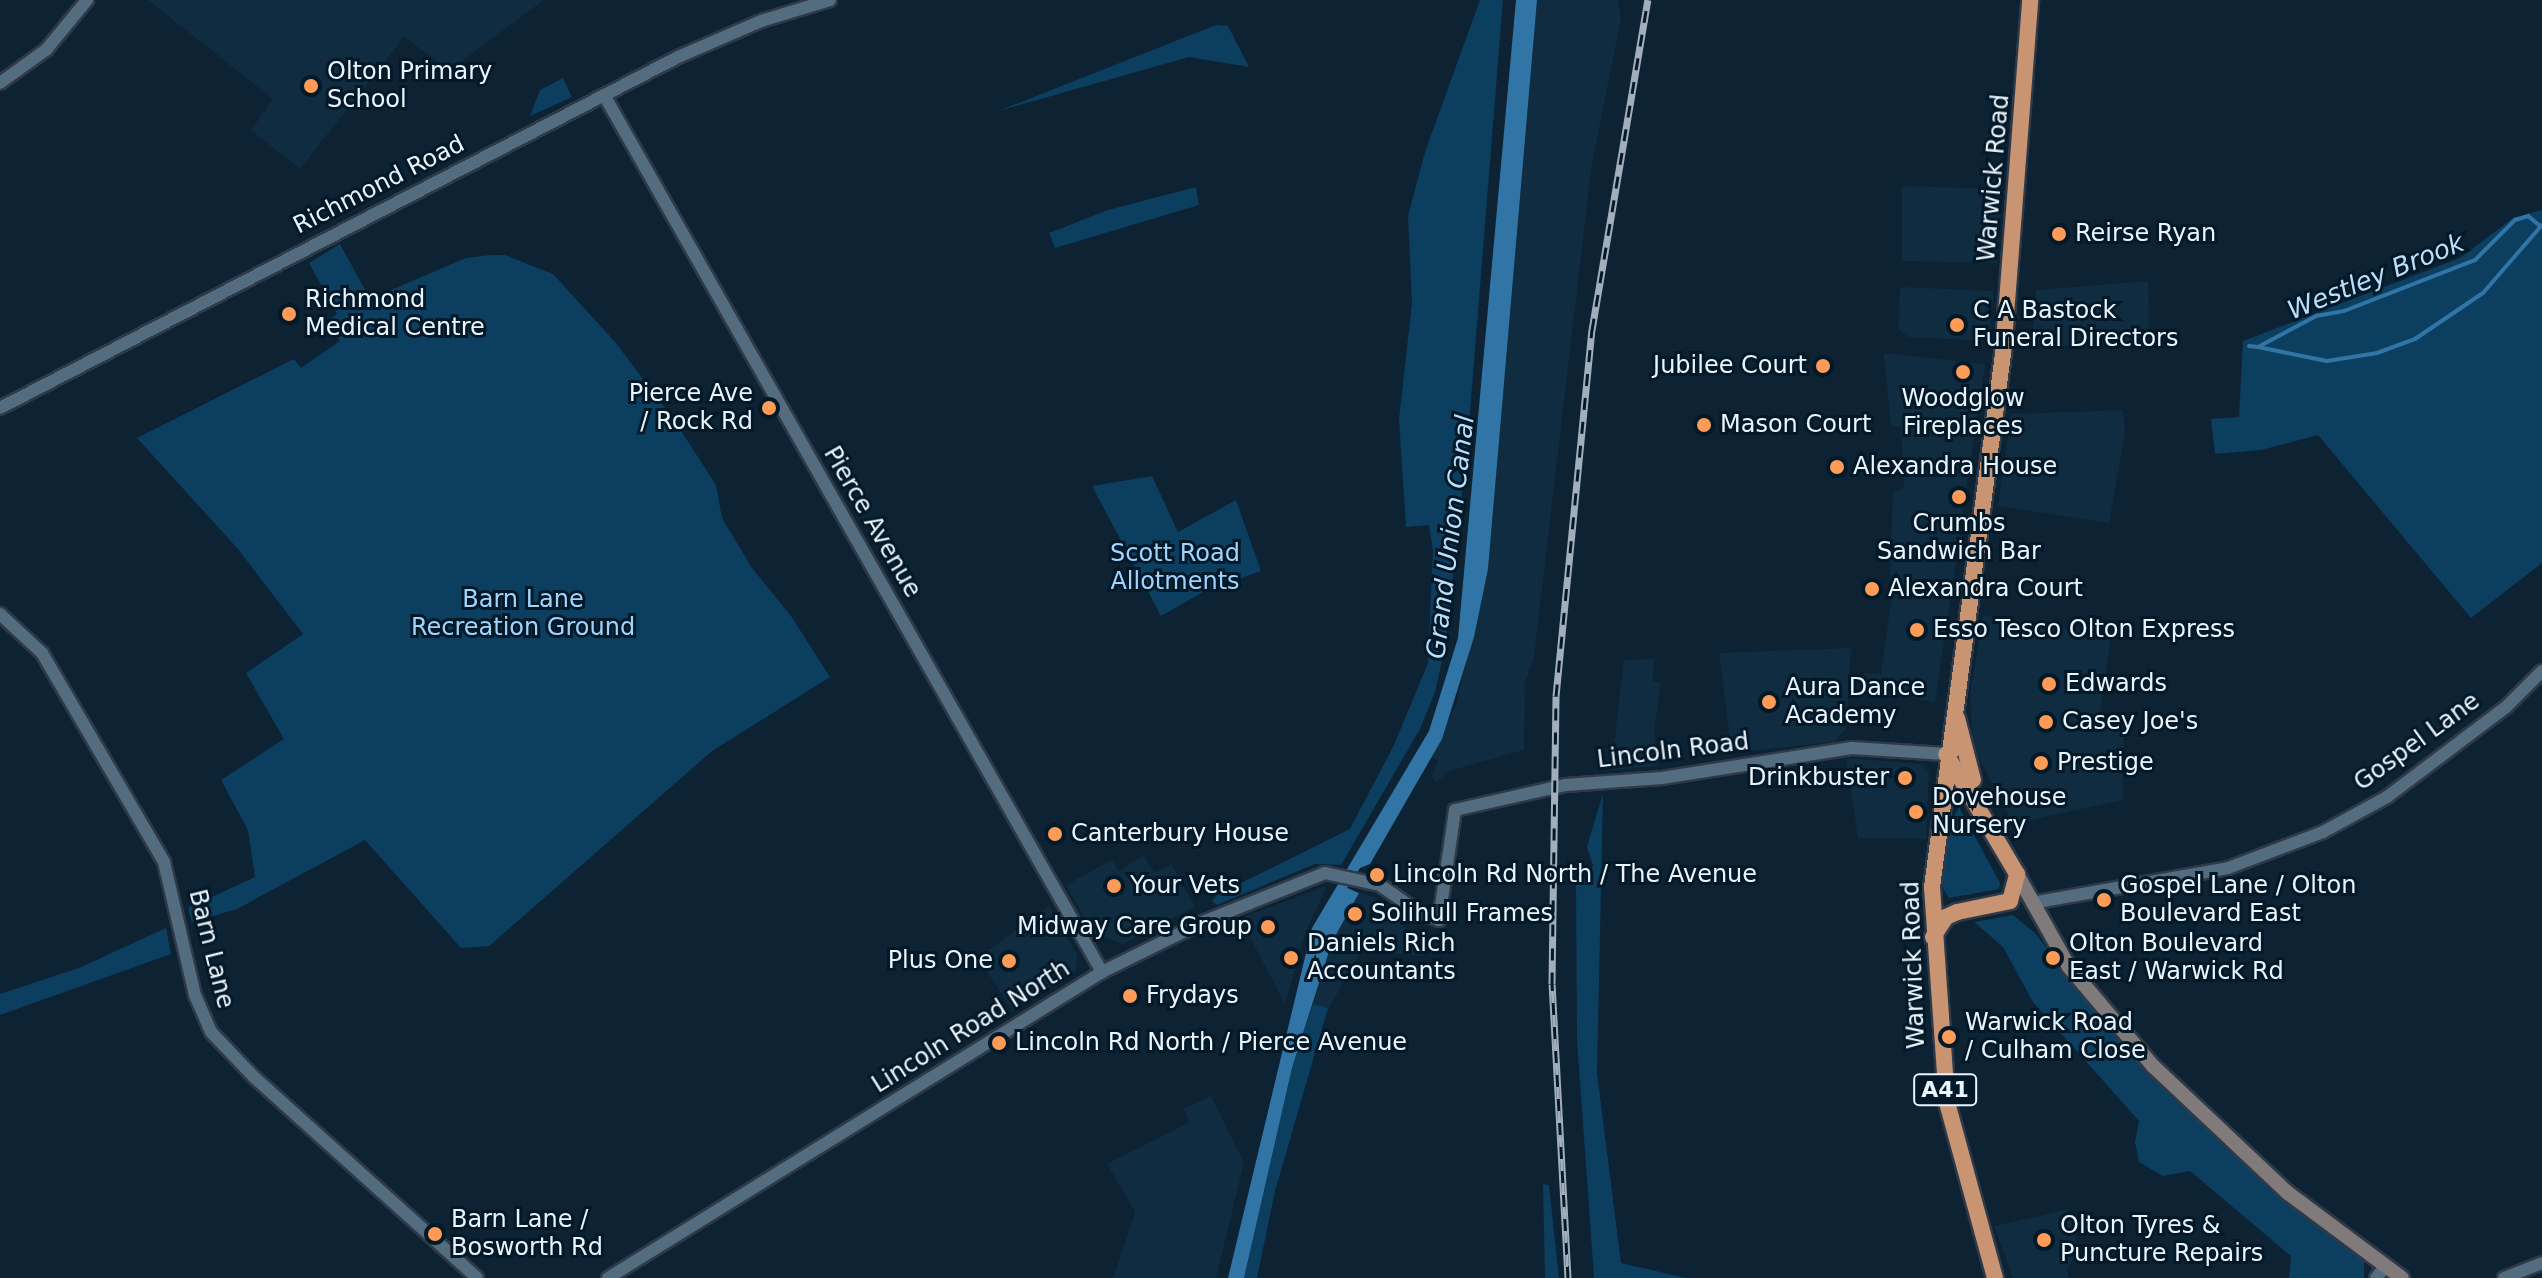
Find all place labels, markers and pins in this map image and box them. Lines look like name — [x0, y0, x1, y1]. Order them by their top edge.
place label: Olton Primary School — [327, 58, 492, 114]
marker: Olton Primary School — [302, 77, 320, 95]
place label: Reirse Ryan — [2075, 220, 2216, 248]
marker: Reirse Ryan — [2050, 225, 2068, 243]
place label: Richmond Medical Centre — [305, 286, 485, 342]
place label: C A Bastock Funeral Directors — [1973, 297, 2178, 353]
marker: Richmond Medical Centre — [280, 305, 298, 323]
marker: C A Bastock Funeral Directors — [1948, 316, 1966, 334]
place label: Jubilee Court — [1653, 352, 1807, 380]
marker: Jubilee Court — [1814, 357, 1832, 375]
marker: Woodglow Fireplaces — [1954, 363, 1972, 381]
place label: Pierce Ave / Rock Rd — [629, 380, 753, 436]
place label: Woodglow Fireplaces — [1901, 385, 2025, 441]
marker: Pierce Ave / Rock Rd — [760, 399, 778, 417]
place label: Mason Court — [1720, 411, 1871, 439]
marker: Mason Court — [1695, 416, 1713, 434]
place label: Alexandra House — [1853, 453, 2057, 481]
marker: Alexandra House — [1828, 458, 1846, 476]
marker: Crumbs Sandwich Bar — [1950, 488, 1968, 506]
place label: Crumbs Sandwich Bar — [1877, 510, 2041, 566]
place label: Alexandra Court — [1888, 575, 2083, 603]
marker: Alexandra Court — [1863, 580, 1881, 598]
place label: Esso Tesco Olton Express — [1933, 616, 2235, 644]
marker: Esso Tesco Olton Express — [1908, 621, 1926, 639]
place label: Edwards — [2065, 670, 2167, 698]
place label: Aura Dance Academy — [1785, 674, 1925, 730]
marker: Edwards — [2040, 675, 2058, 693]
marker: Aura Dance Academy — [1760, 693, 1778, 711]
place label: Casey Joe's — [2062, 708, 2198, 736]
marker: Casey Joe's — [2037, 713, 2055, 731]
place label: Prestige — [2057, 749, 2154, 777]
marker: Prestige — [2032, 754, 2050, 772]
place label: Drinkbuster — [1748, 764, 1889, 792]
marker: Drinkbuster — [1896, 769, 1914, 787]
place label: Dovehouse Nursery — [1932, 784, 2067, 840]
marker: Dovehouse Nursery — [1907, 803, 1925, 821]
place label: Canterbury House — [1071, 820, 1289, 848]
marker: Canterbury House — [1046, 825, 1064, 843]
place label: Lincoln Rd North / The Avenue — [1393, 861, 1757, 889]
marker: Lincoln Rd North / The Avenue — [1368, 866, 1386, 884]
place label: Your Vets — [1130, 872, 1240, 900]
place label: Gospel Lane / Olton Boulevard East — [2120, 872, 2356, 928]
marker: Your Vets — [1105, 877, 1123, 895]
marker: Gospel Lane / Olton Boulevard East — [2095, 891, 2113, 909]
place label: Solihull Frames — [1371, 900, 1553, 928]
marker: Solihull Frames — [1346, 905, 1364, 923]
place label: Midway Care Group — [1017, 913, 1252, 941]
marker: Midway Care Group — [1259, 918, 1277, 936]
place label: Daniels Rich Accountants — [1307, 930, 1456, 986]
place label: Olton Boulevard East / Warwick Rd — [2069, 930, 2284, 986]
place label: Plus One — [888, 947, 993, 975]
marker: Daniels Rich Accountants — [1282, 949, 1300, 967]
marker: Olton Boulevard East / Warwick Rd — [2044, 949, 2062, 967]
marker: Plus One — [1000, 952, 1018, 970]
place label: Frydays — [1146, 982, 1239, 1010]
marker: Frydays — [1121, 987, 1139, 1005]
place label: Warwick Road / Culham Close — [1965, 1009, 2146, 1065]
marker: Warwick Road / Culham Close — [1940, 1028, 1958, 1046]
place label: Lincoln Rd North / Pierce Avenue — [1015, 1029, 1407, 1057]
marker: Lincoln Rd North / Pierce Avenue — [990, 1034, 1008, 1052]
place label: Barn Lane / Bosworth Rd — [451, 1206, 603, 1262]
place label: Olton Tyres & Puncture Repairs — [2060, 1212, 2263, 1268]
marker: Barn Lane / Bosworth Rd — [426, 1225, 444, 1243]
marker: Olton Tyres & Puncture Repairs — [2035, 1231, 2053, 1249]

